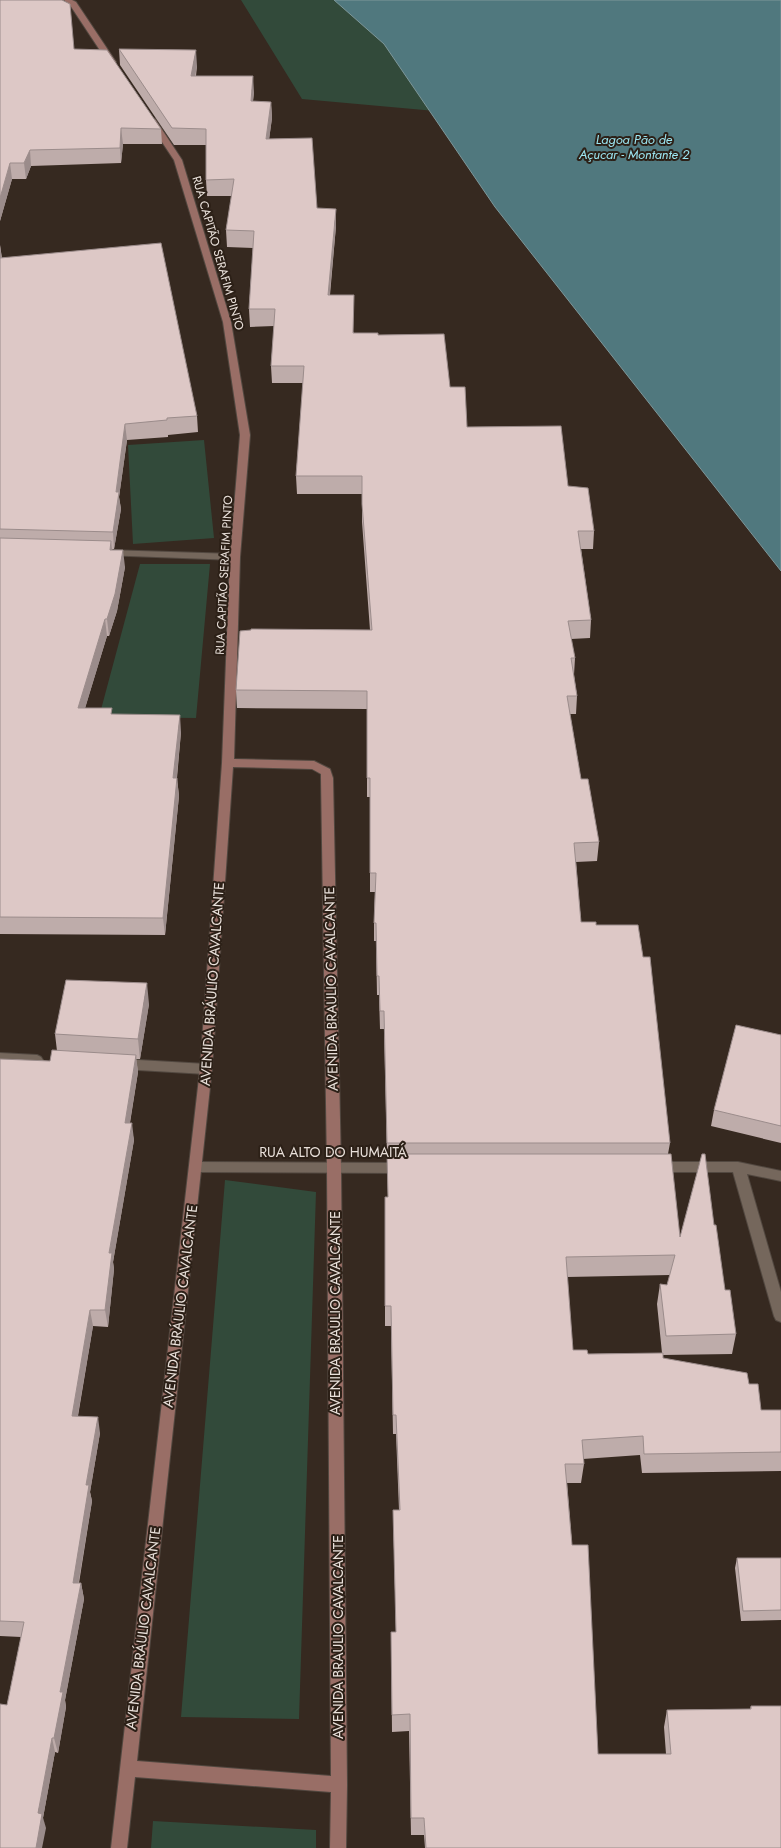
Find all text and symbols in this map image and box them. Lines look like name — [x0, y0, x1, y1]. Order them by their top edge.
water label: Lagoa Pão de Açucar - Montante 2 — [578, 130, 690, 164]
street label: RUA CAPITÃO SERAFIM PINTO — [187, 174, 249, 332]
street label: RUA CAPITÃO SERAFIM PINTO — [211, 495, 237, 655]
street label: AVENIDA BRÁULIO CAVALCANTE — [195, 881, 229, 1087]
street label: AVENIDA BRAULIO CAVALCANTE — [319, 887, 343, 1091]
street label: RUA ALTO DO HUMAITÁ — [259, 1142, 408, 1162]
street label: AVENIDA BRÁULIO CAVALCANTE — [158, 1203, 202, 1409]
street label: AVENIDA BRAULIO CAVALCANTE — [325, 1211, 345, 1415]
street label: AVENIDA BRÁULIO CAVALCANTE — [121, 1525, 165, 1731]
street label: AVENIDA BRAULIO CAVALCANTE — [328, 1535, 348, 1739]

